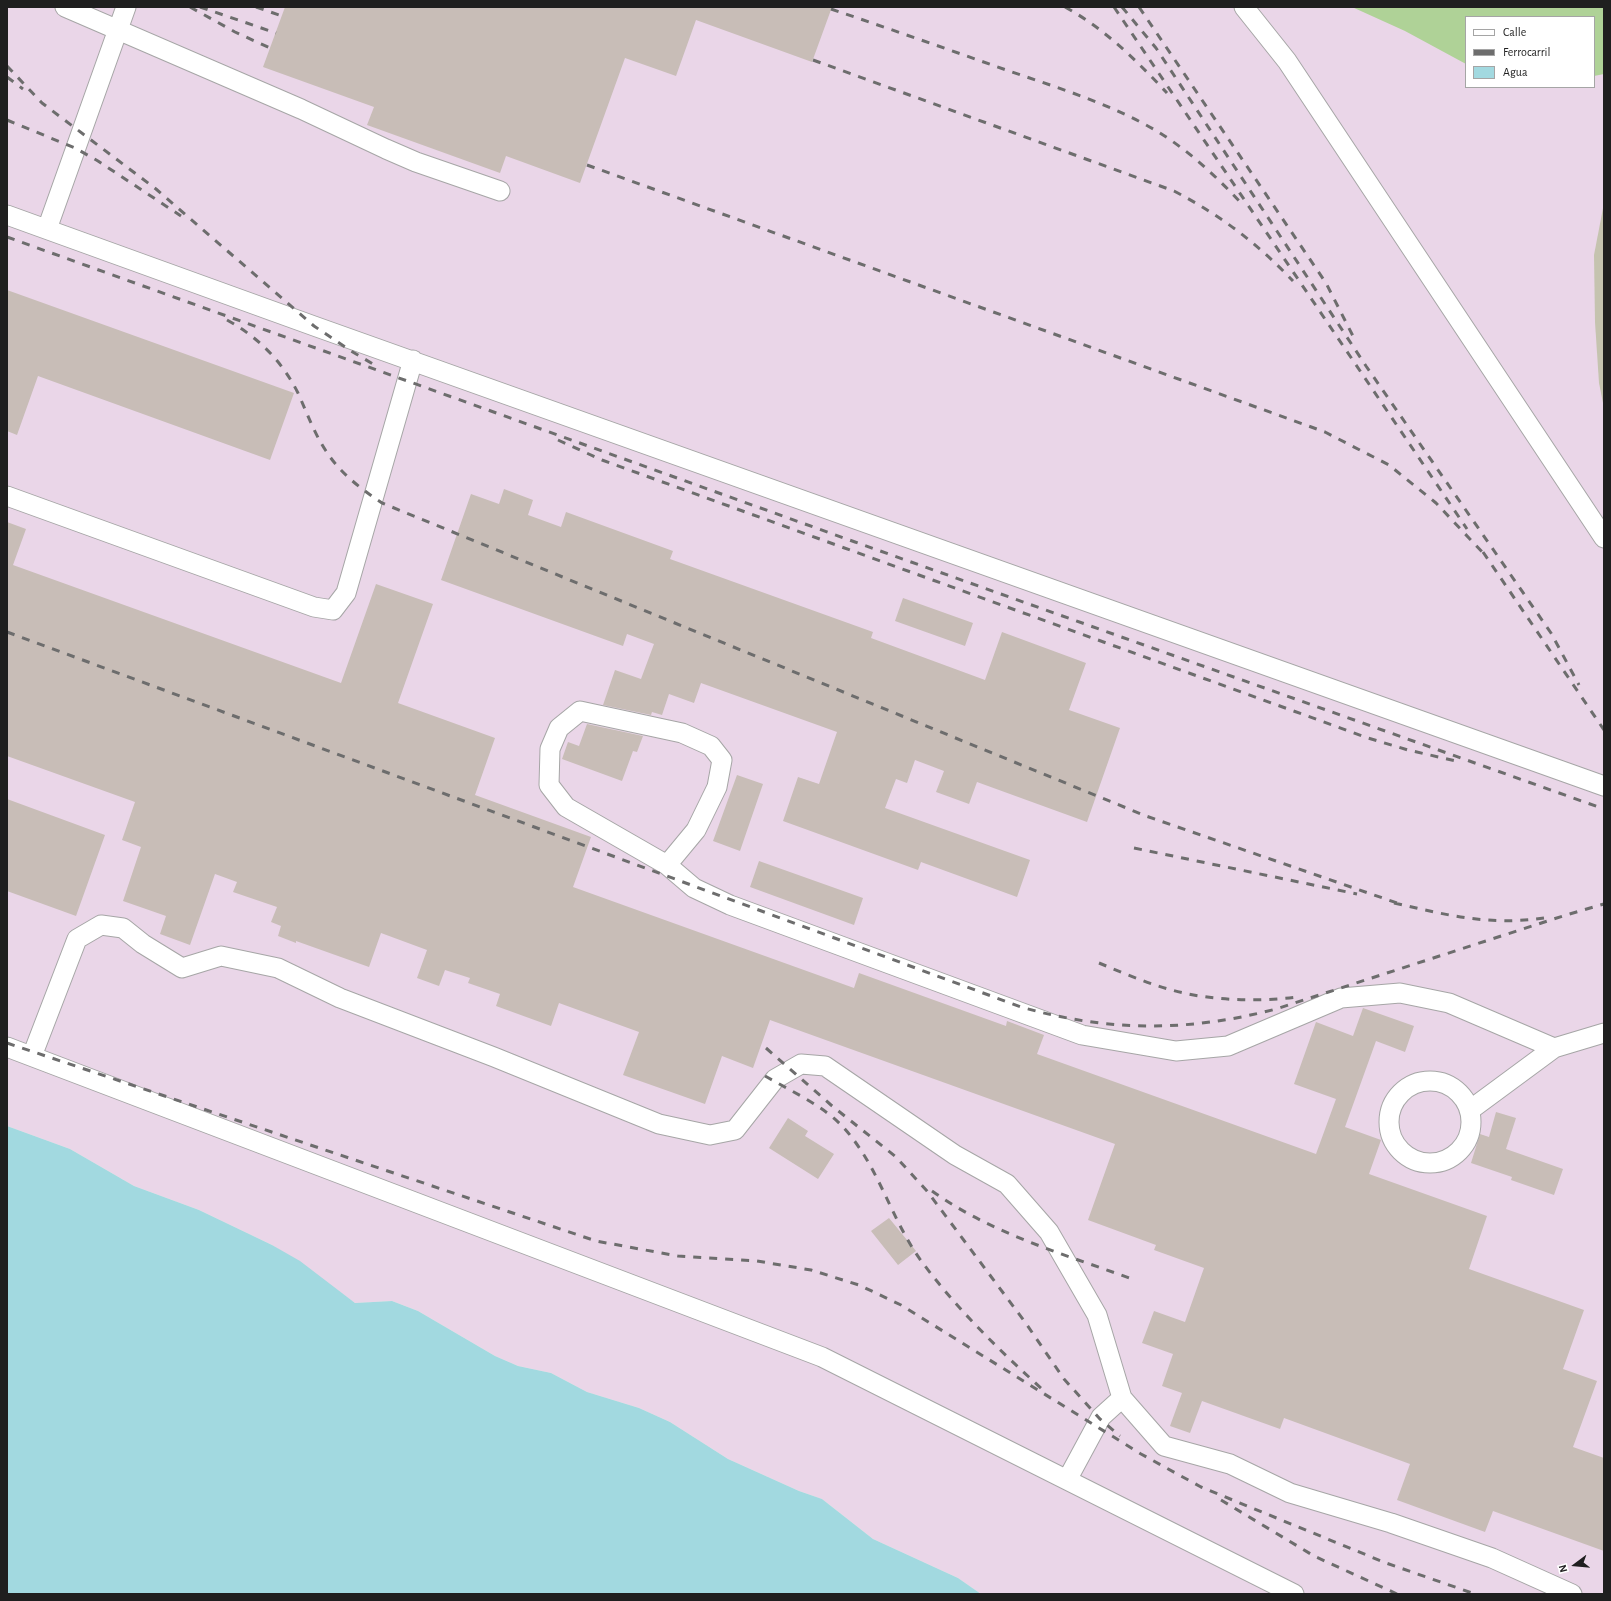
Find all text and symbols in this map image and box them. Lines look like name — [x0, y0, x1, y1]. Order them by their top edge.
legend — [1465, 16, 1595, 88]
text: Calle — [1503, 26, 1526, 38]
text: Ferrocarril — [1503, 46, 1550, 58]
text: Agua — [1503, 66, 1527, 78]
north arrow — [1555, 1545, 1595, 1585]
text: N — [1557, 1563, 1569, 1574]

